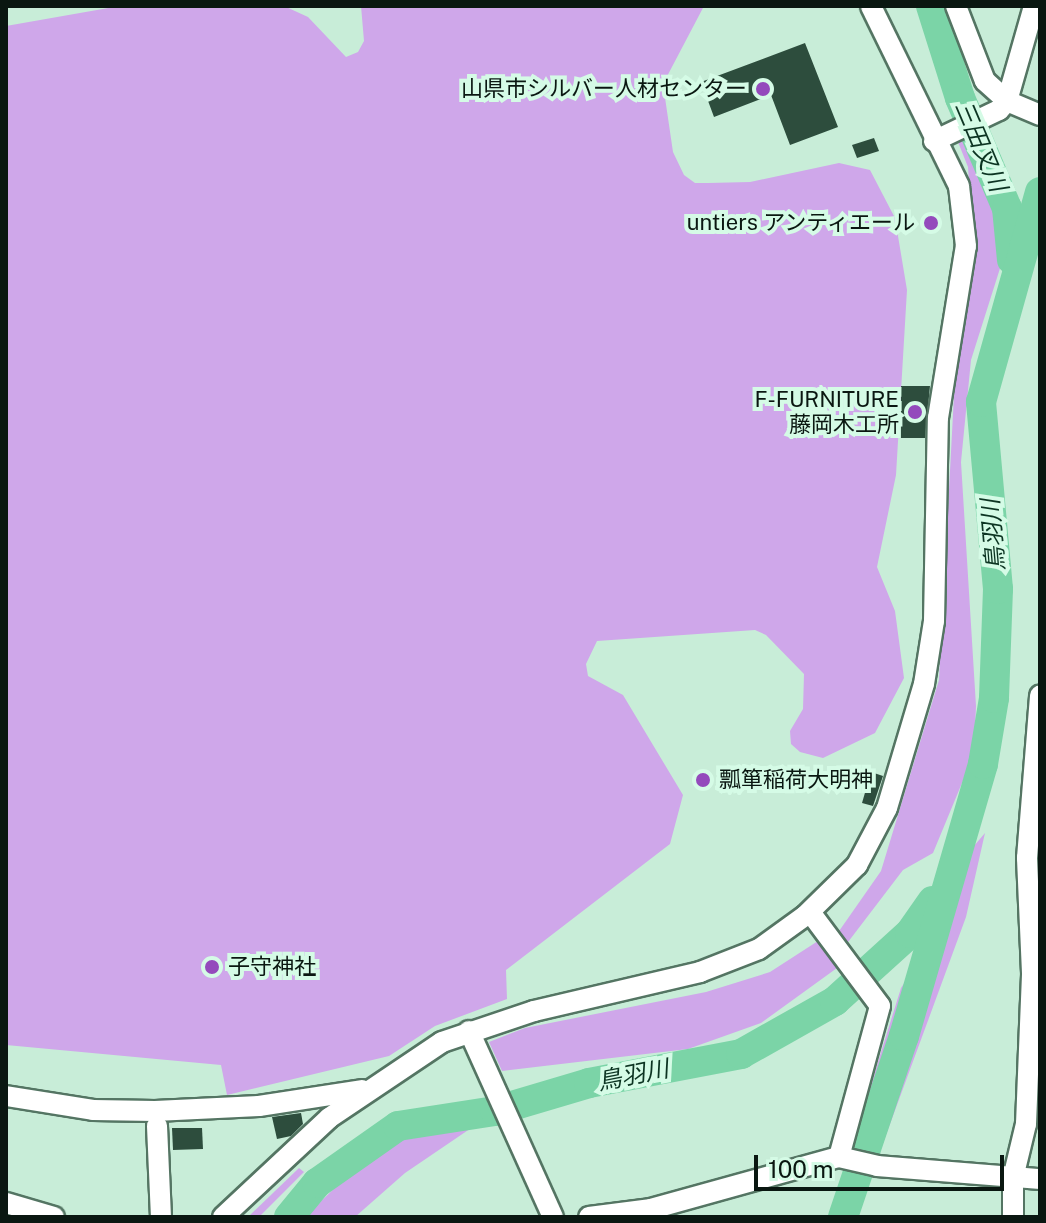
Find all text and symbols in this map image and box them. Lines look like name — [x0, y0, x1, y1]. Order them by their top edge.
place label: 山県市シルバー人材センター — [461, 76, 747, 102]
marker: 山県市シルバー人材センター — [754, 80, 772, 98]
water label: 三田叉川 — [949, 96, 1013, 196]
place label: untiers アンティエール — [684, 210, 915, 236]
marker: untiers アンティエール — [922, 214, 940, 232]
place label: F-FURNITURE 藤岡木工所 — [755, 386, 899, 438]
marker: F-FURNITURE 藤岡木工所 — [906, 403, 924, 421]
water label: 鳥羽川 — [976, 498, 1010, 572]
place label: 瓢箪稲荷大明神 — [719, 767, 873, 793]
marker: 瓢箪稲荷大明神 — [694, 771, 712, 789]
place label: 子守神社 — [228, 954, 316, 980]
marker: 子守神社 — [203, 958, 221, 976]
water label: 鳥羽川 — [595, 1054, 671, 1096]
scale bar — [758, 1139, 1008, 1189]
text: 100 m — [768, 1155, 834, 1183]

